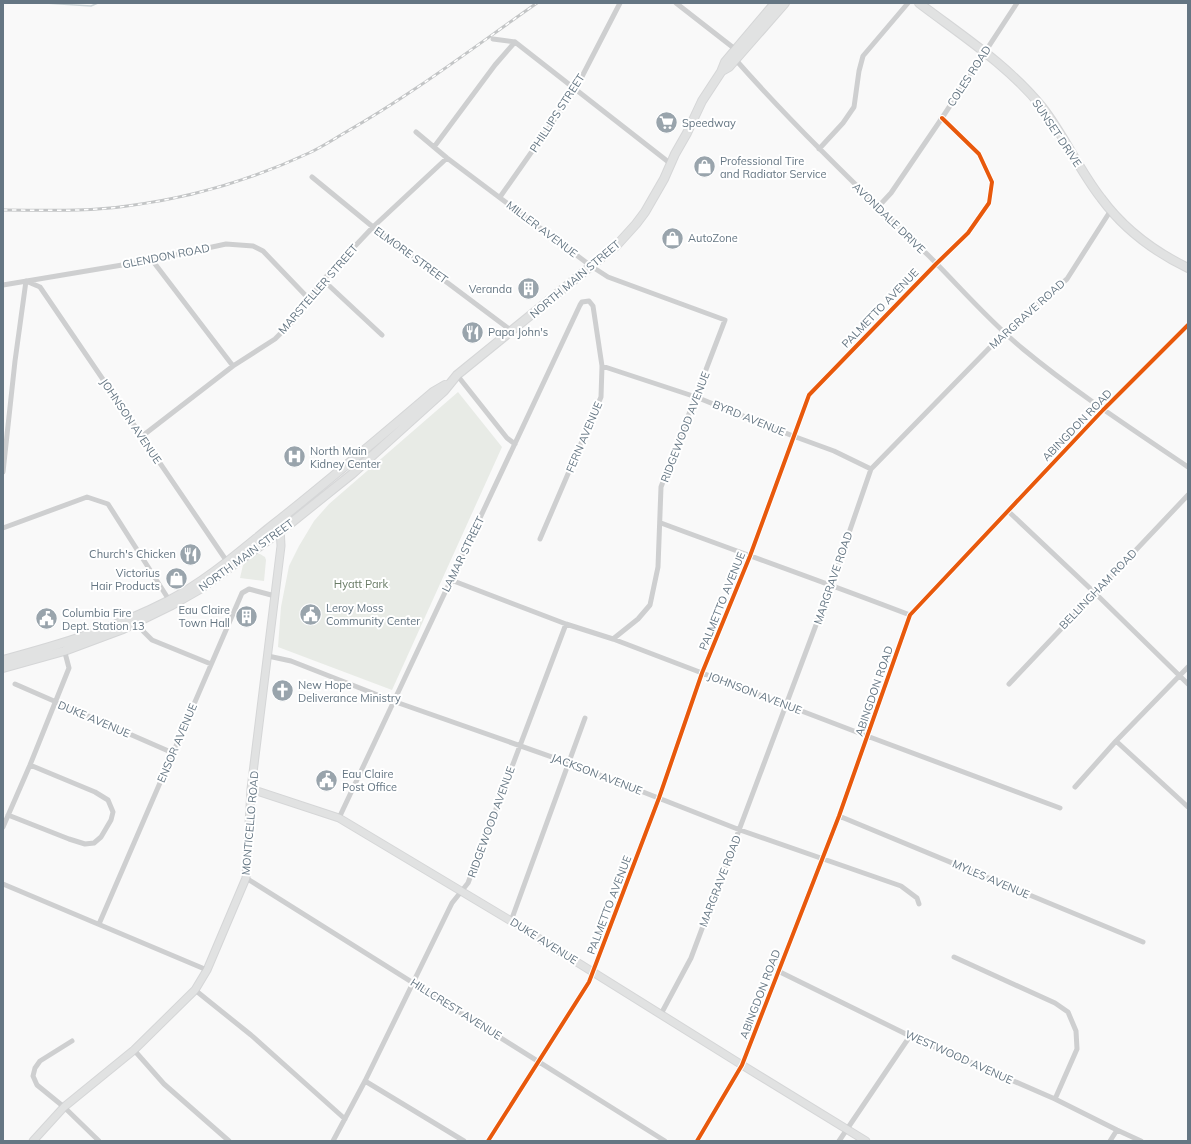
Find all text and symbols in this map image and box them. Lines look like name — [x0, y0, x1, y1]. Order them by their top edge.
street label: COLES ROAD — [944, 43, 994, 109]
street label: PHILLIPS STREET — [526, 71, 588, 155]
street label: SUNSET DRIVE — [1029, 96, 1085, 170]
supermarket icon: Speedway — [654, 110, 680, 136]
place label: Speedway — [682, 116, 736, 130]
shop icon: Professional Tire and Radiator Service — [692, 154, 718, 180]
place label: Professional Tire and Radiator Service — [720, 154, 826, 181]
street label: AVONDALE DRIVE — [850, 180, 928, 256]
street label: MILLER AVENUE — [504, 198, 580, 260]
street label: ELMORE STREET — [371, 224, 451, 287]
shop icon: AutoZone — [660, 225, 686, 251]
place label: AutoZone — [688, 231, 738, 245]
street label: NORTH MAIN STREET — [527, 237, 623, 321]
street label: GLENDON ROAD — [121, 241, 211, 271]
street label: MARSTELLER STREET — [275, 241, 361, 337]
street label: PALMETTO AVENUE — [839, 265, 921, 351]
building icon: Veranda — [515, 276, 541, 302]
street label: MARGRAVE ROAD — [986, 276, 1068, 352]
place label: Veranda — [469, 282, 512, 296]
restaurant icon: Papa John's — [460, 319, 486, 345]
place label: Papa John's — [488, 325, 548, 339]
street label: RIDGEWOOD AVENUE — [657, 370, 713, 484]
street label: JOHNSON AVENUE — [97, 376, 165, 466]
street label: ABINGDON ROAD — [1039, 386, 1115, 464]
street label: BYRD AVENUE — [711, 397, 787, 439]
street label: FERN AVENUE — [563, 399, 605, 475]
hospital icon: North Main Kidney Center — [282, 444, 308, 470]
place label: North Main Kidney Center — [310, 444, 381, 471]
street label: LAMAR STREET — [439, 514, 487, 594]
street label: NORTH MAIN STREET — [196, 516, 296, 594]
street label: MARGRAVE ROAD — [811, 530, 855, 626]
restaurant icon: Church's Chicken — [178, 541, 204, 567]
street label: BELLINGHAM ROAD — [1056, 546, 1140, 632]
place label: Church's Chicken — [89, 547, 176, 561]
street label: PALMETTO AVENUE — [696, 550, 748, 652]
place label: Victorius Hair Products — [91, 566, 160, 593]
shop icon: Victorius Hair Products — [163, 566, 189, 592]
park label: Hyatt Park — [334, 577, 389, 591]
public building icon: Leroy Moss Community Center — [298, 601, 324, 627]
place label: Leroy Moss Community Center — [326, 601, 420, 628]
place label: Eau Claire Town Hall — [179, 603, 230, 630]
building icon: Eau Claire Town Hall — [233, 603, 259, 629]
public building icon: Columbia Fire Dept. Station 13 — [34, 606, 60, 632]
place label: Columbia Fire Dept. Station 13 — [62, 606, 145, 633]
street label: ABINGDON ROAD — [852, 644, 896, 738]
street label: JOHNSON AVENUE — [706, 669, 804, 717]
church icon: New Hope Deliverance Ministry — [270, 678, 296, 704]
place label: New Hope Deliverance Ministry — [298, 678, 401, 705]
street label: DUKE AVENUE — [56, 698, 132, 740]
street label: ENSOR AVENUE — [154, 701, 200, 785]
street label: JACKSON AVENUE — [549, 750, 645, 798]
street label: RIDGEWOOD AVENUE — [464, 764, 518, 880]
public building icon: Eau Claire Post Office — [314, 767, 340, 793]
place label: Eau Claire Post Office — [342, 767, 397, 794]
street label: MONTICELLO ROAD — [238, 770, 262, 876]
street label: MARGRAVE ROAD — [696, 833, 744, 929]
street label: PALMETTO AVENUE — [584, 854, 634, 956]
street label: MYLES AVENUE — [950, 856, 1032, 902]
street label: DUKE AVENUE — [508, 915, 580, 967]
street label: ABINGDON ROAD — [736, 947, 784, 1041]
street label: HILLCREST AVENUE — [408, 975, 504, 1043]
street label: WESTWOOD AVENUE — [903, 1027, 1015, 1087]

